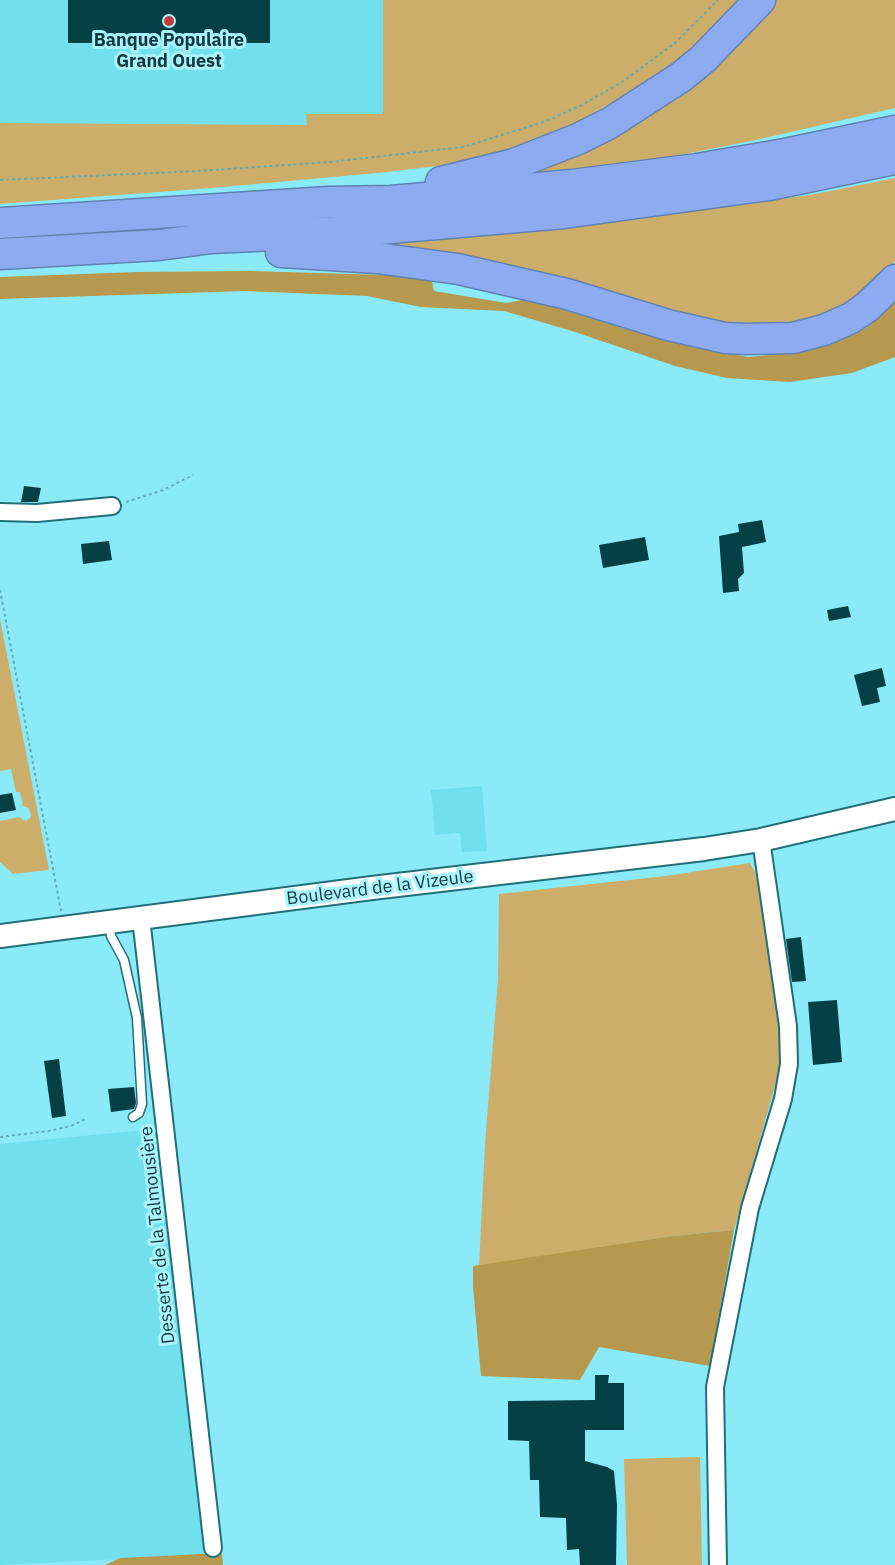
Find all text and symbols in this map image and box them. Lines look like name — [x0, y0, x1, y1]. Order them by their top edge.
marker: Banque Populaire Grand Ouest — [162, 14, 176, 28]
place label: Banque Populaire Grand Ouest — [94, 30, 244, 72]
street label: Boulevard de la Vizeule — [285, 866, 475, 910]
street label: Desserte de la Talmousière — [136, 1125, 180, 1345]

